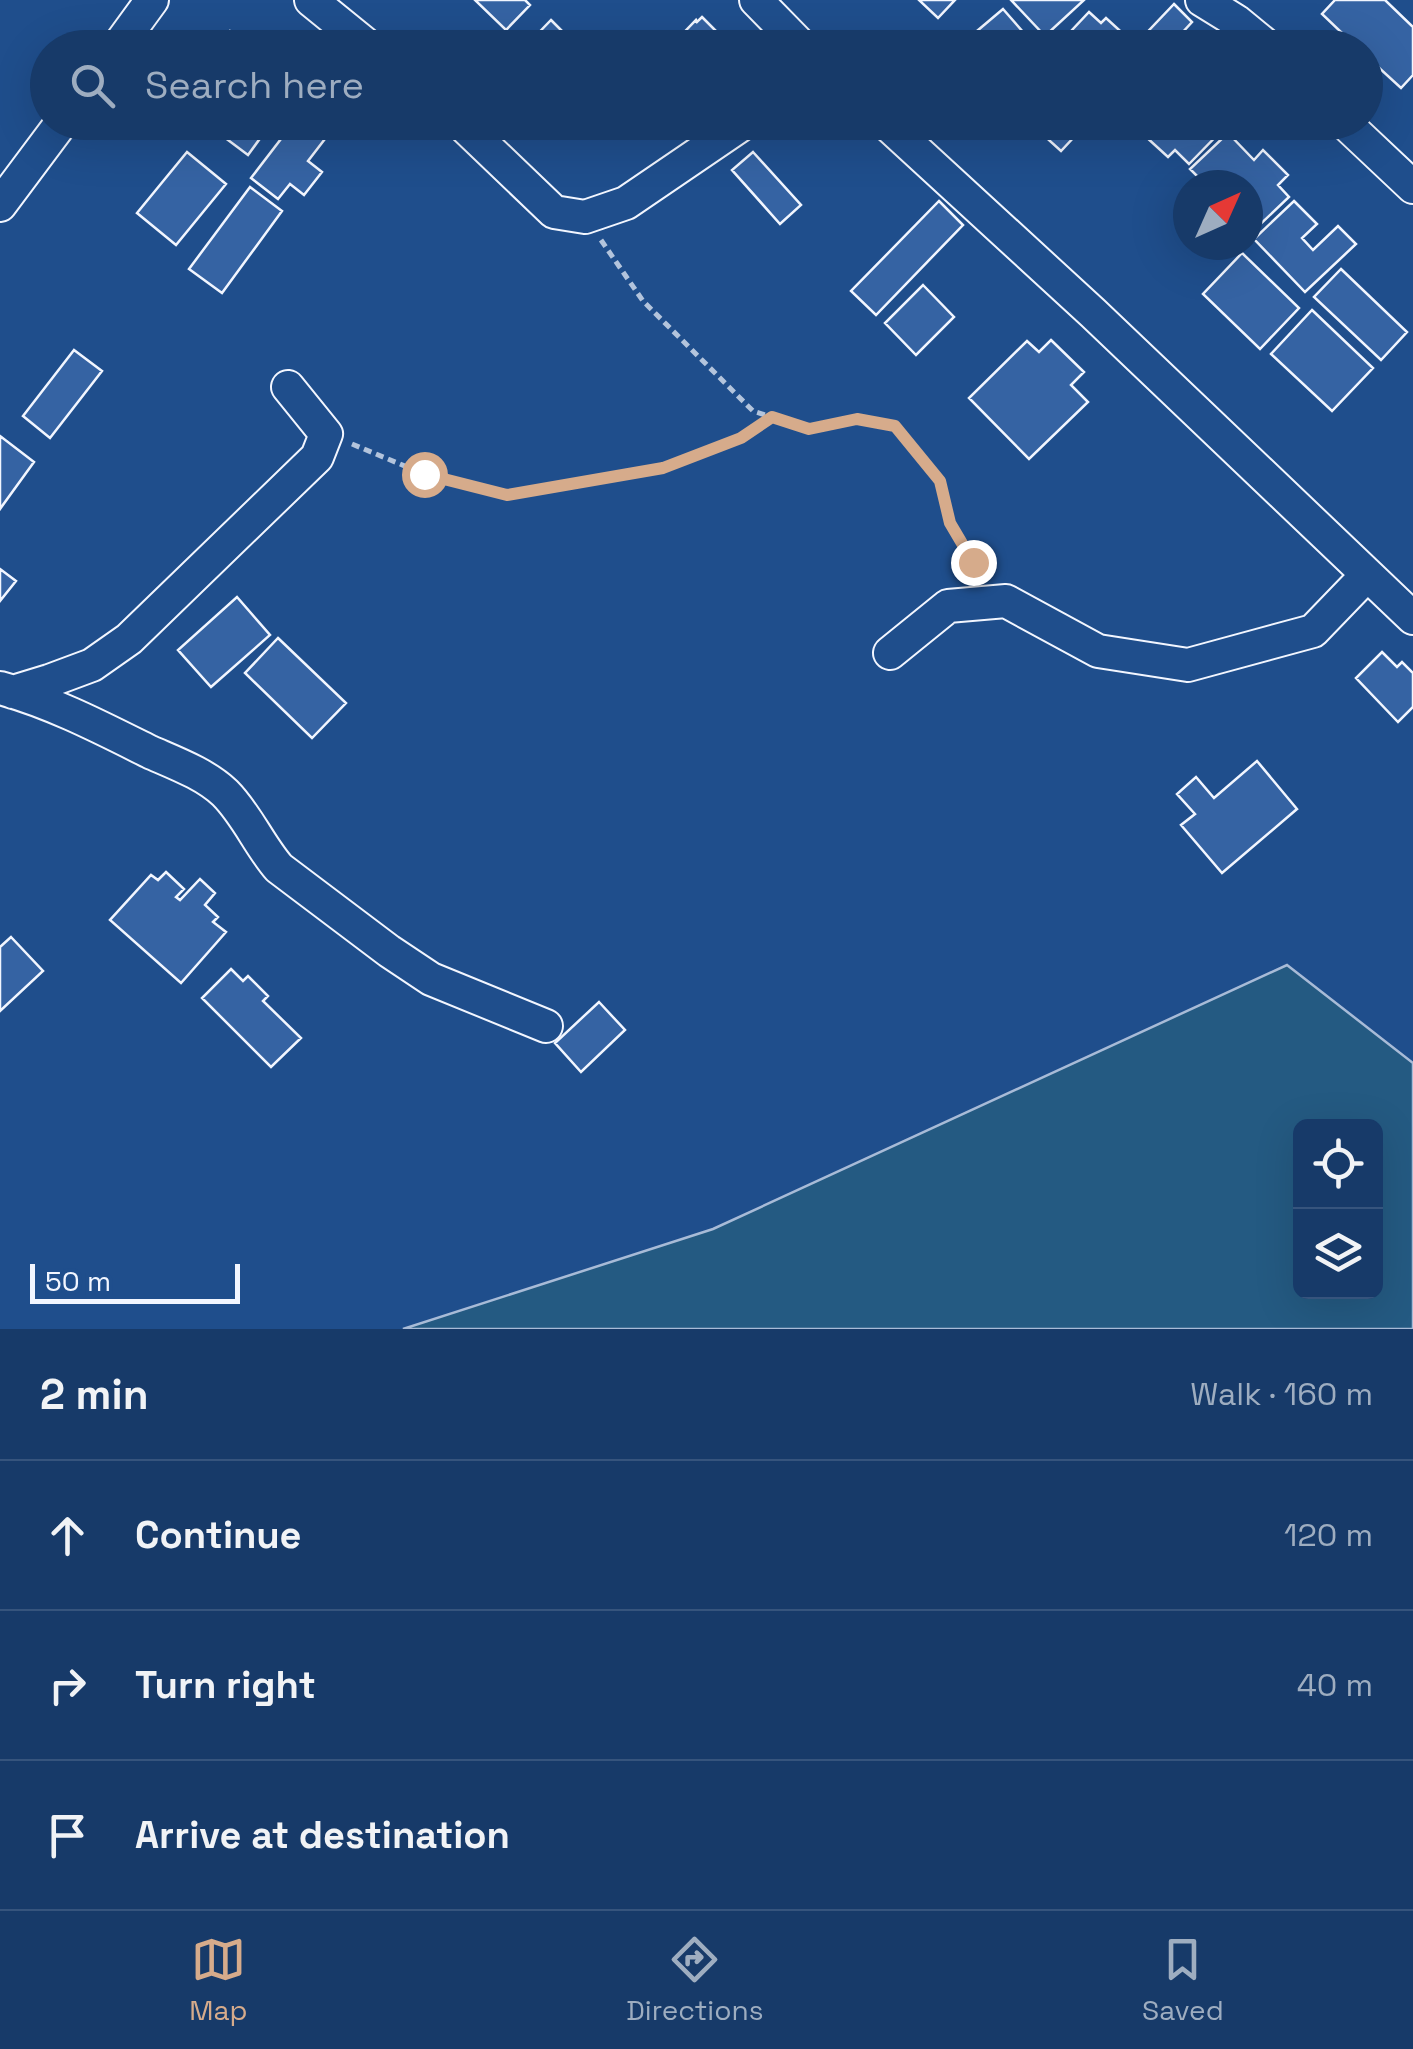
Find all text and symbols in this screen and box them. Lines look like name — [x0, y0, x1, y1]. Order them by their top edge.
search box — [30, 30, 1383, 140]
icon: search — [65, 58, 120, 113]
text: Search here — [145, 61, 364, 109]
north arrow — [1173, 170, 1263, 260]
route start — [402, 452, 448, 498]
route end — [951, 540, 997, 586]
map controls — [1293, 1119, 1383, 1299]
button: locate — [1293, 1119, 1383, 1209]
button: layers — [1293, 1209, 1383, 1299]
scale bar — [30, 1259, 240, 1304]
text: 50 m — [45, 1263, 111, 1299]
text: 2 min — [40, 1368, 149, 1421]
text: Walk · 160 m — [1190, 1374, 1373, 1414]
icon: ahead — [40, 1508, 95, 1563]
text: Continue — [135, 1511, 301, 1559]
text: 120 m — [1284, 1515, 1373, 1555]
icon: right — [40, 1658, 95, 1713]
text: Turn right — [135, 1661, 316, 1709]
text: 40 m — [1297, 1665, 1373, 1705]
icon: arrive — [40, 1808, 95, 1863]
text: Arrive at destination — [135, 1811, 510, 1859]
tab: Map — [189, 1932, 248, 2028]
tab: Directions — [626, 1932, 763, 2028]
tab: Saved — [1142, 1932, 1224, 2028]

